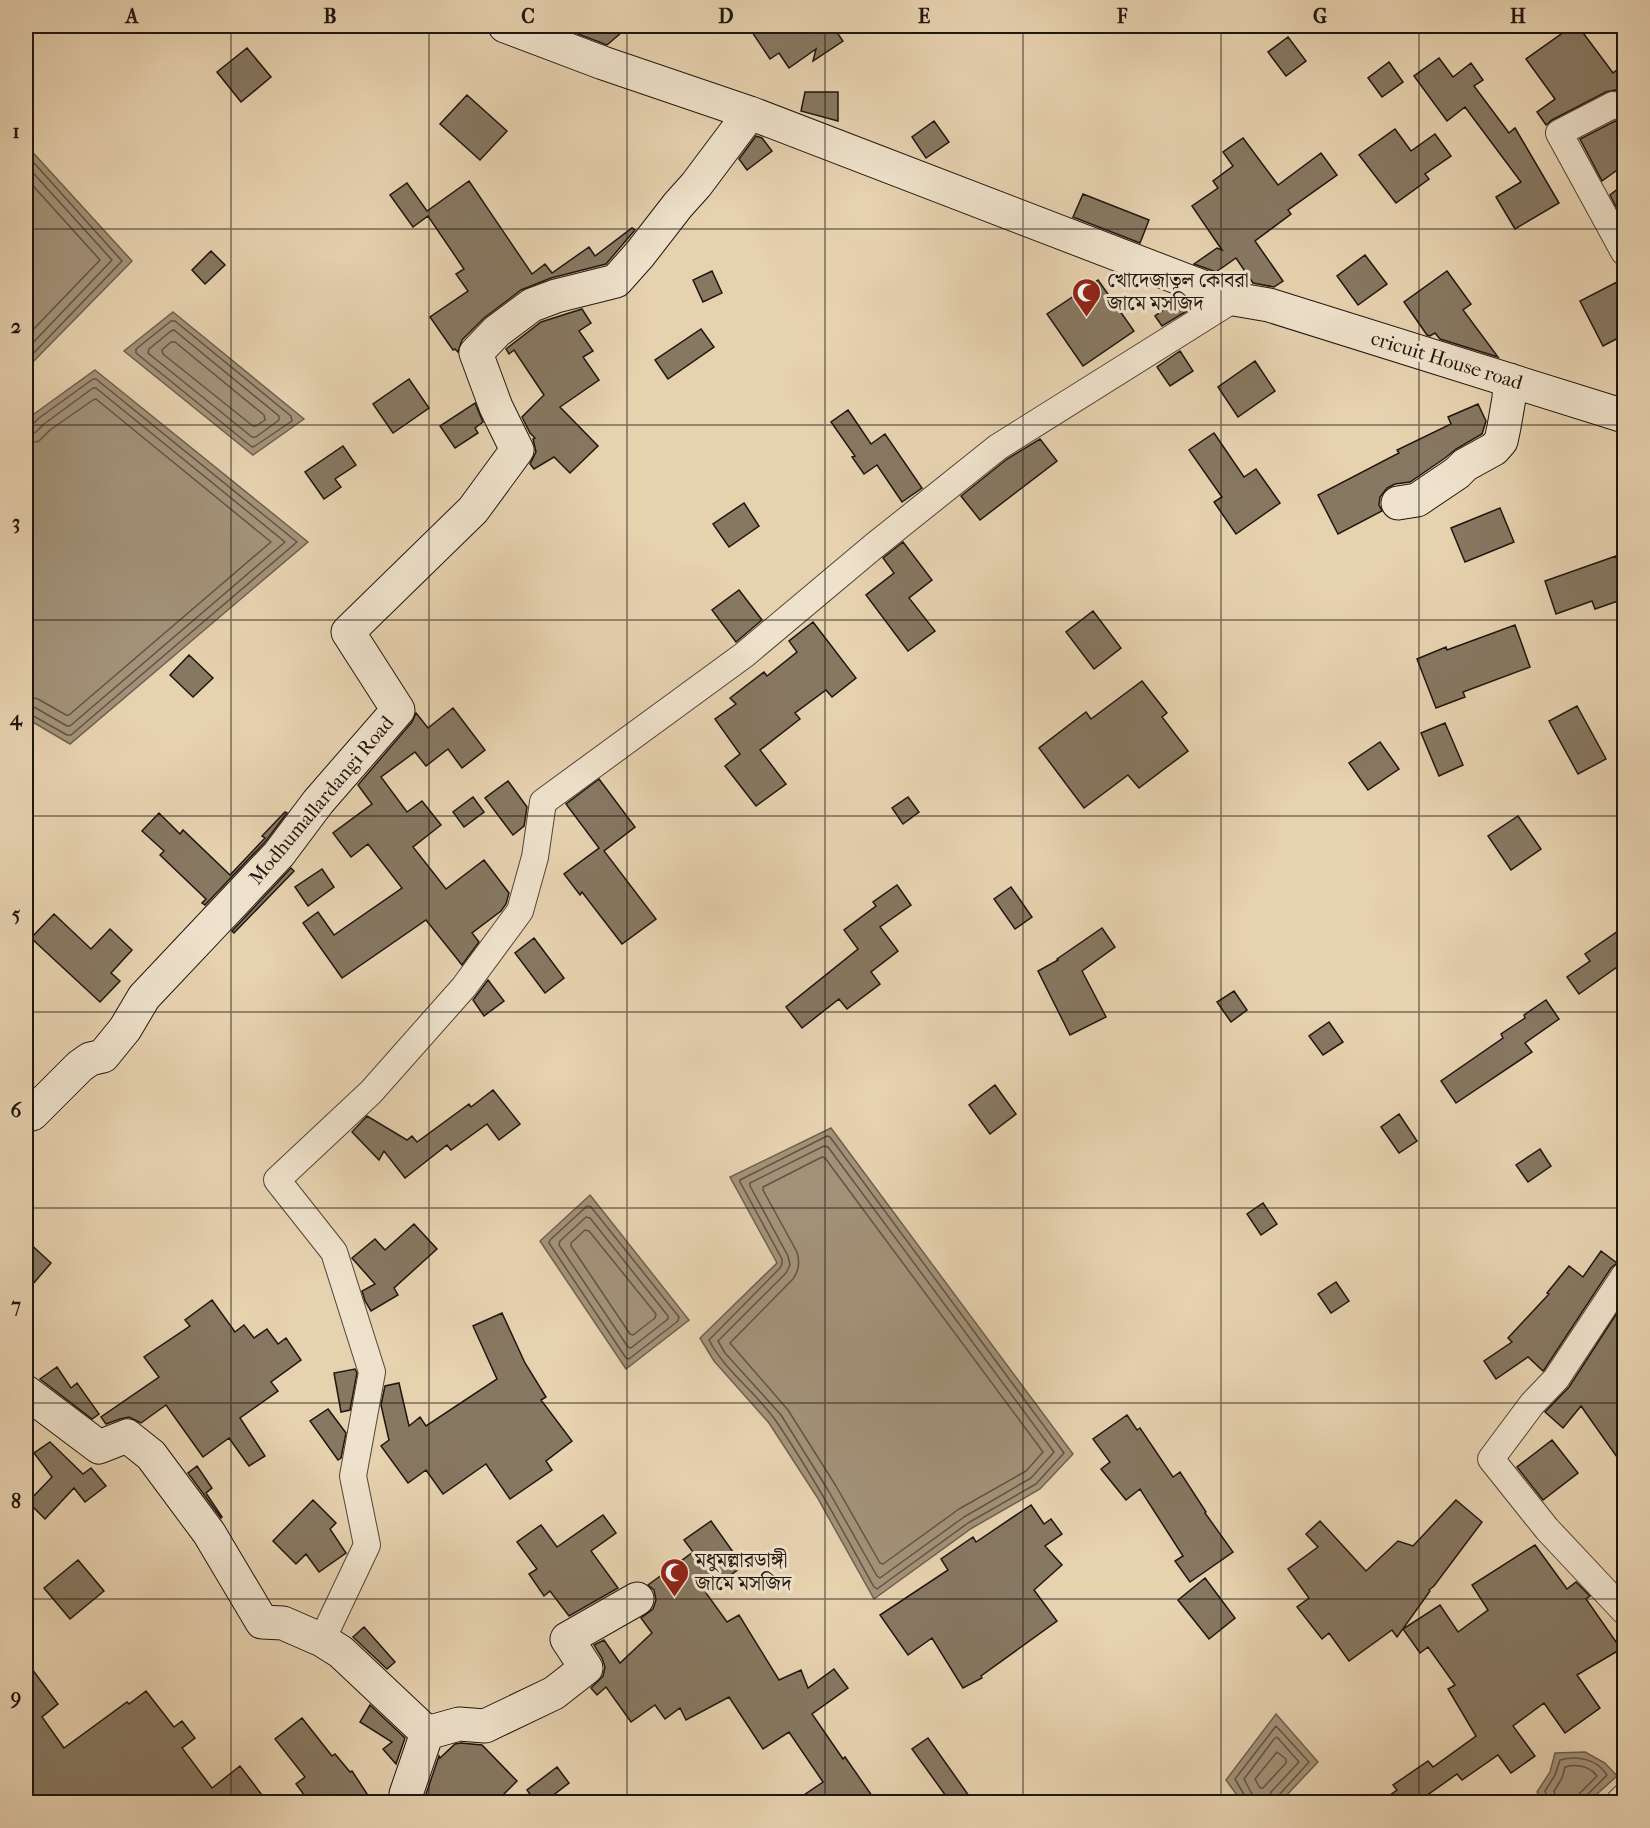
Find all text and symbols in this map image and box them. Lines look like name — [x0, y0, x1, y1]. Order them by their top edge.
text: A — [124, 5, 140, 28]
text: B — [323, 5, 337, 28]
text: C — [521, 5, 535, 28]
text: D — [718, 5, 734, 28]
text: E — [918, 5, 930, 28]
text: F — [1116, 5, 1128, 28]
text: G — [1313, 5, 1327, 28]
text: H — [1510, 5, 1526, 28]
text: 1 — [12, 120, 20, 143]
place label: খোদেজাতুল কোবরা জামে মসজিদ — [1106, 269, 1249, 315]
mosque icon: খোদেজাতুল কোবরা জামে মসজিদ — [1070, 276, 1102, 318]
text: 2 — [11, 315, 21, 338]
street label: cricuit House road — [1368, 326, 1527, 395]
text: 3 — [12, 511, 20, 534]
text: 4 — [9, 707, 23, 731]
street label: Modhumallardangi Road — [244, 710, 399, 889]
text: 5 — [12, 903, 21, 926]
text: 6 — [11, 1099, 23, 1122]
text: 7 — [10, 1294, 21, 1317]
text: 8 — [11, 1490, 21, 1513]
place label: মধুমল্লারডাঙ্গী জামে মসজিদ — [694, 1548, 792, 1595]
mosque icon: মধুমল্লারডাঙ্গী জামে মসজিদ — [658, 1556, 690, 1598]
text: 9 — [10, 1686, 21, 1709]

